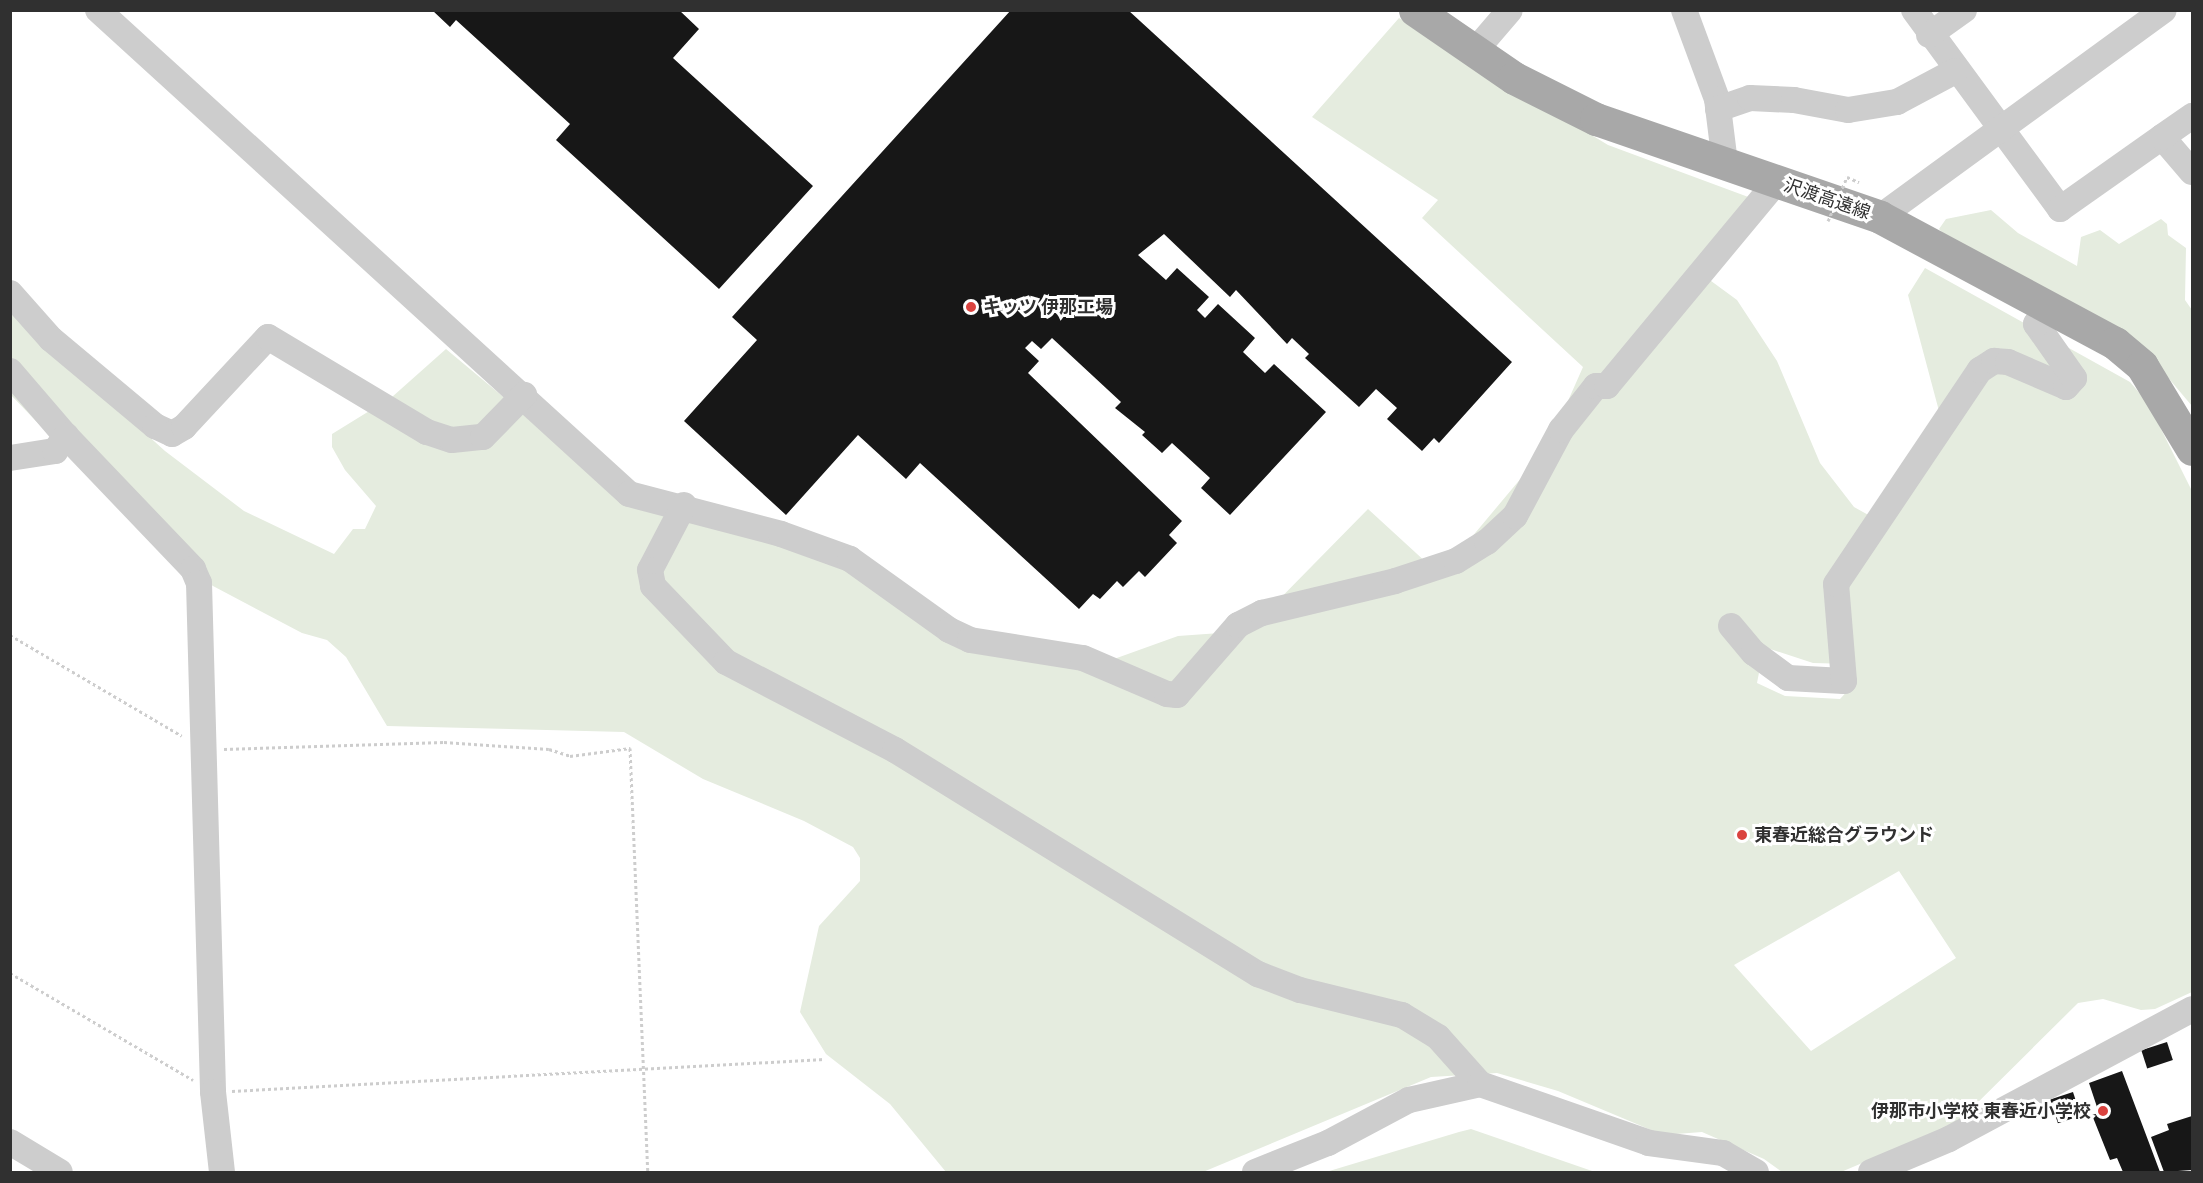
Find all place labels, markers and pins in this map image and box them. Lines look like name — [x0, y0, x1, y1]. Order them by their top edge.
place label: キッツ 伊那工場 — [983, 296, 1113, 318]
marker: キッツ 伊那工場 — [964, 300, 978, 314]
place label: 東春近総合グラウンド — [1754, 824, 1934, 846]
marker: 東春近総合グラウンド — [1735, 828, 1749, 842]
place label: 伊那市小学校 東春近小学校 — [1871, 1100, 2091, 1122]
marker: 伊那市小学校 東春近小学校 — [2096, 1104, 2110, 1118]

